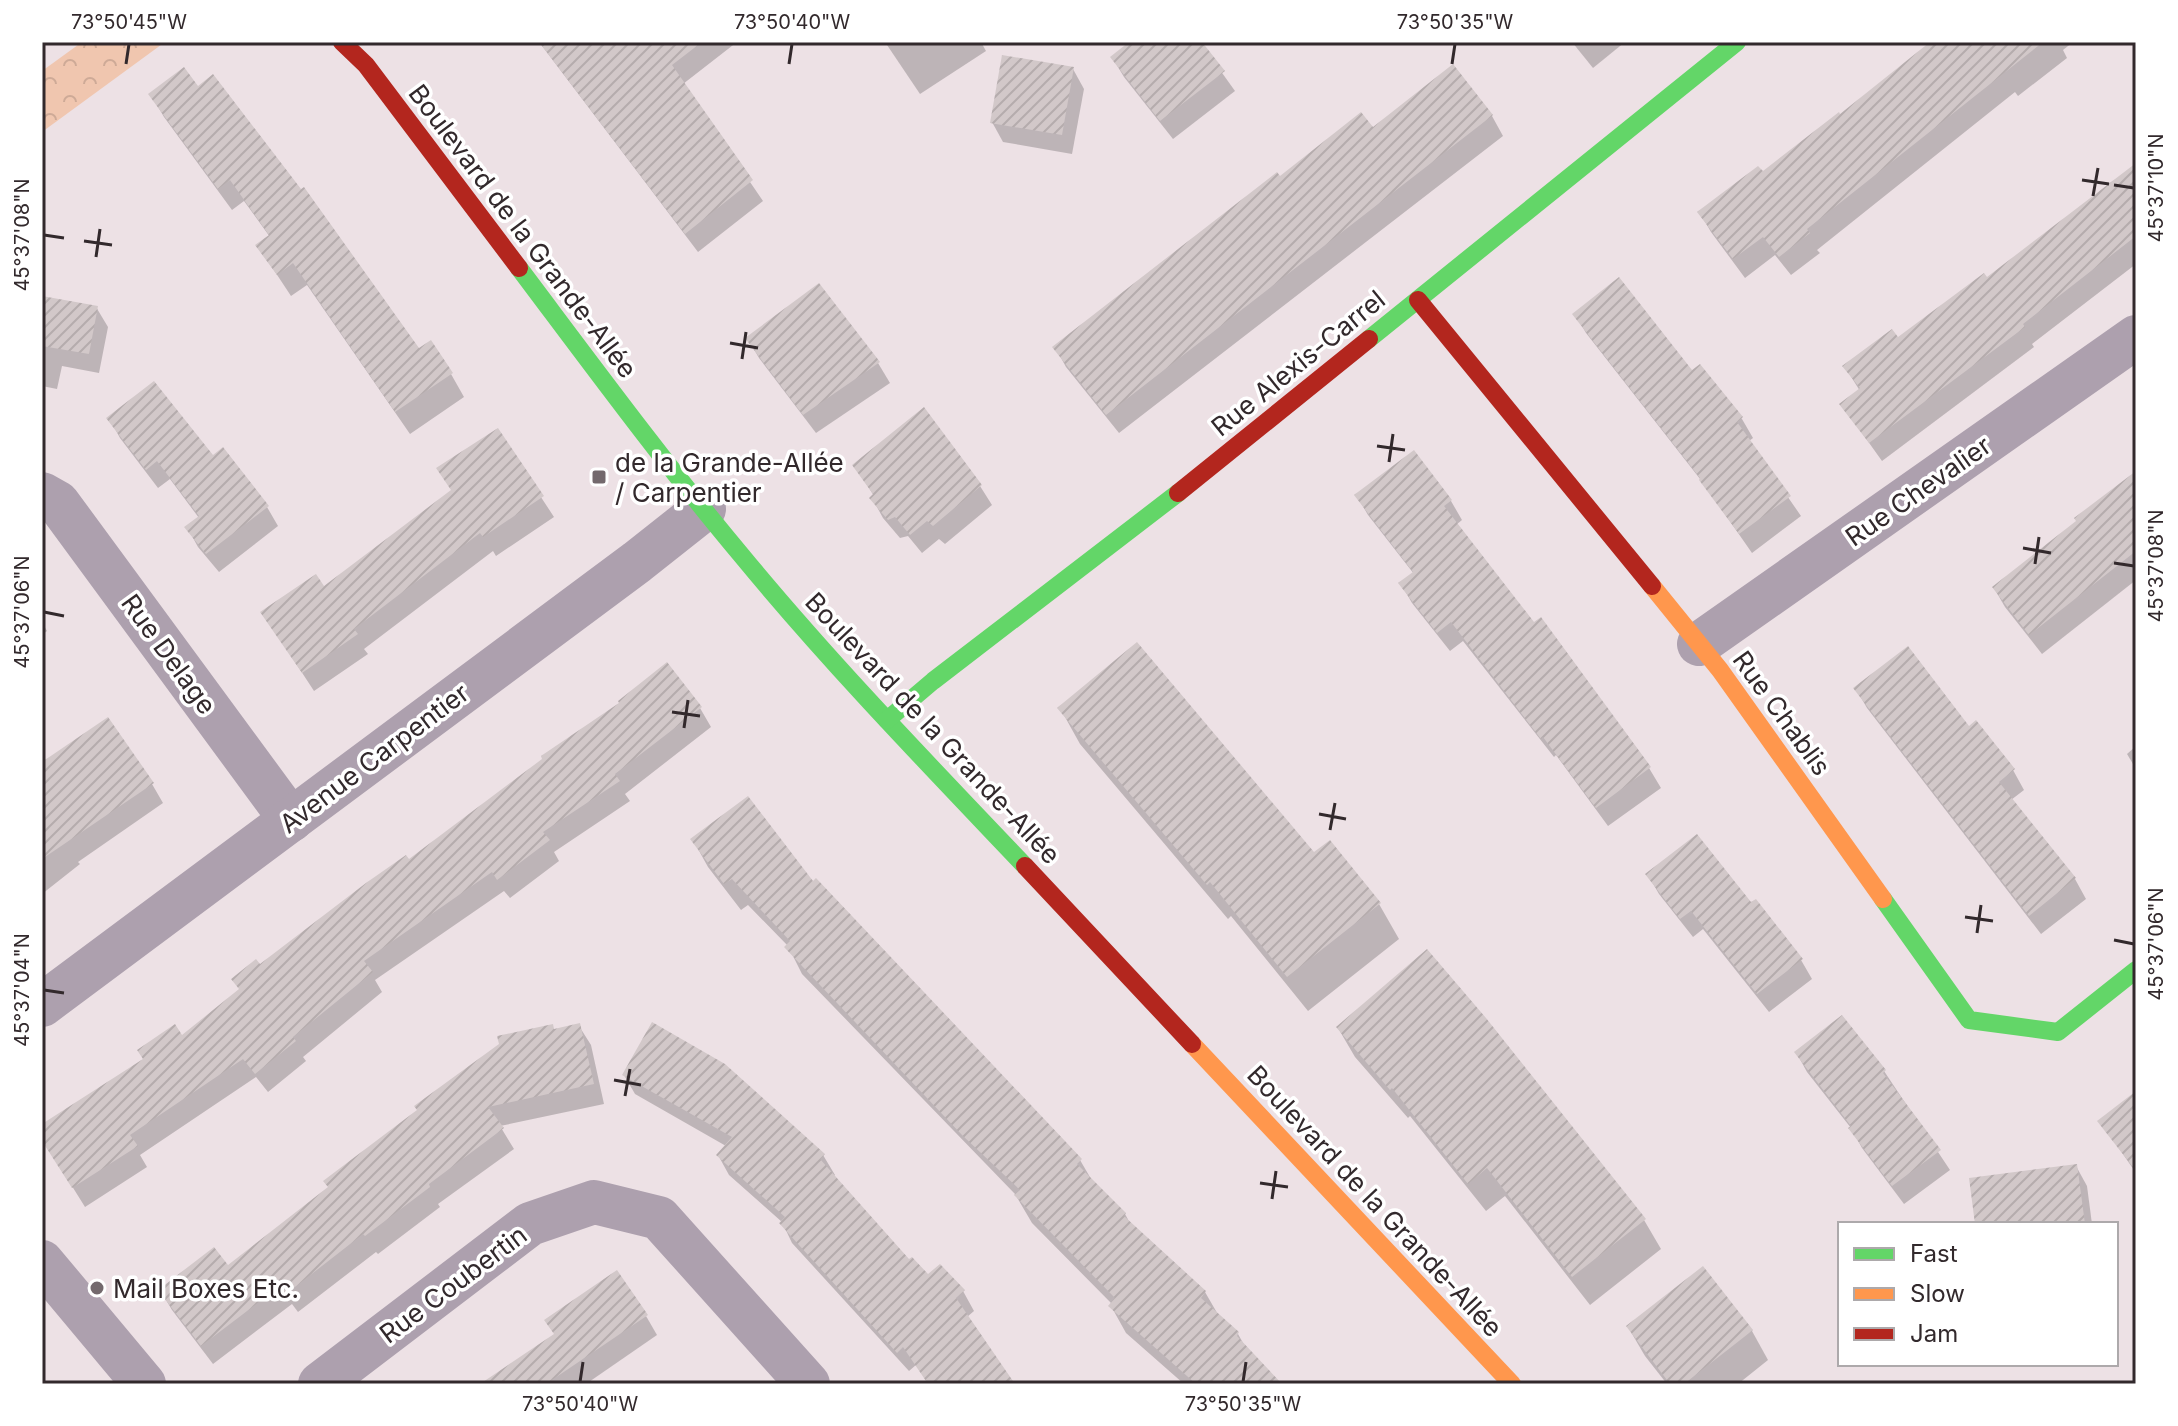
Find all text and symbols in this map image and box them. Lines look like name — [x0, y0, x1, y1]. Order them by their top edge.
text: 73°50'45"W — [71, 10, 187, 34]
text: 73°50'40"W — [734, 10, 850, 34]
text: 73°50'35"W — [1397, 10, 1514, 34]
street label: Boulevard de la Grande-Allée — [402, 78, 644, 384]
text: 45°37'10"N — [2144, 134, 2168, 243]
text: 45°37'08"N — [10, 178, 34, 292]
street label: Rue Alexis-Carrel — [1205, 284, 1391, 442]
street label: Rue Chevalier — [1839, 429, 1997, 553]
place label: de la Grande-Allée / Carpentier — [615, 447, 844, 508]
marker: de la Grande-Allée / Carpentier — [590, 468, 608, 486]
text: 45°37'08"N — [2144, 509, 2168, 623]
text: 45°37'06"N — [10, 555, 34, 669]
street label: Boulevard de la Grande-Allée — [799, 586, 1067, 870]
street label: Rue Delage — [115, 588, 223, 720]
street label: Rue Chablis — [1727, 645, 1837, 781]
street label: Avenue Carpentier — [273, 677, 475, 839]
text: 45°37'06"N — [2144, 887, 2168, 1001]
text: 45°37'04"N — [10, 933, 34, 1047]
street label: Boulevard de la Grande-Allée — [1241, 1059, 1509, 1343]
street label: Rue Coubertin — [373, 1219, 533, 1349]
legend — [1838, 1222, 2118, 1366]
text: Fast — [1910, 1239, 1958, 1268]
place label: Mail Boxes Etc. — [113, 1273, 299, 1304]
marker: Mail Boxes Etc. — [88, 1279, 106, 1297]
text: Slow — [1910, 1279, 1965, 1308]
text: Jam — [1910, 1319, 1958, 1348]
text: 73°50'40"W — [522, 1392, 638, 1416]
text: 73°50'35"W — [1185, 1392, 1302, 1416]

